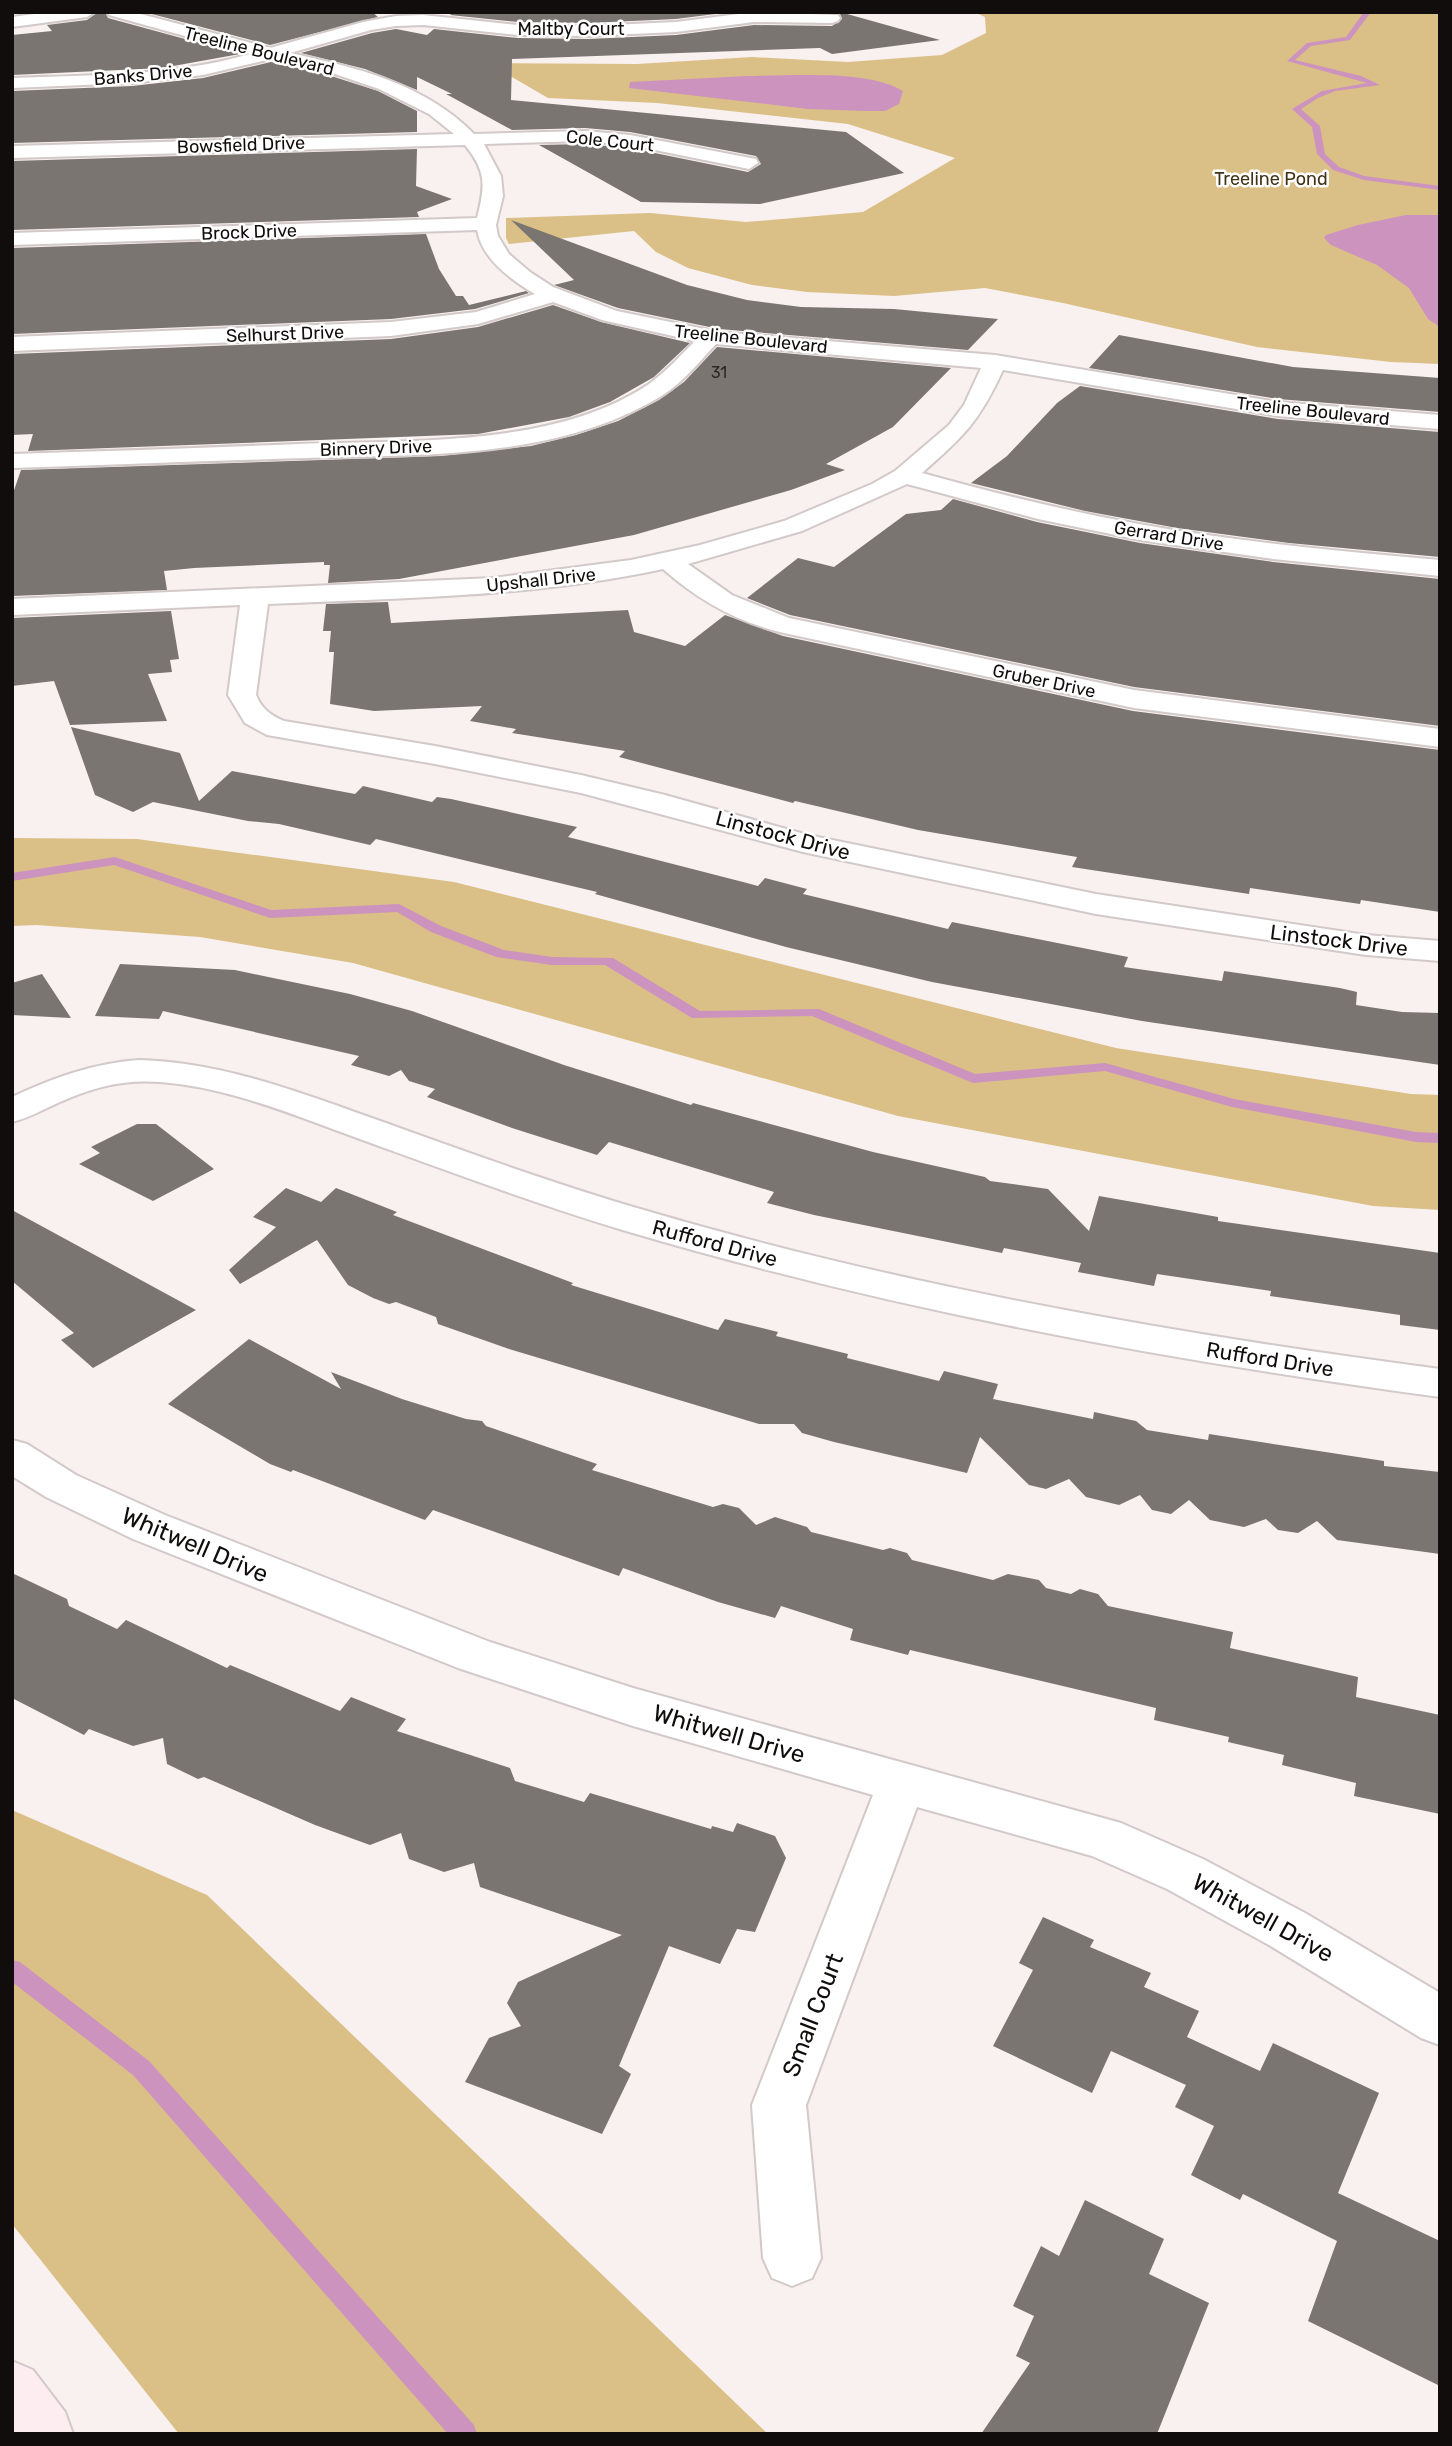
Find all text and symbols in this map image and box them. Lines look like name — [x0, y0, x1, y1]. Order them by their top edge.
street label: Maltby Court — [518, 18, 624, 40]
street label: Treeline Boulevard — [182, 22, 336, 80]
street label: Banks Drive — [93, 60, 193, 90]
street label: Cole Court — [565, 125, 655, 157]
street label: Bowsfield Drive — [177, 132, 305, 158]
park label: Treeline Pond — [1214, 168, 1328, 190]
street label: Brock Drive — [201, 219, 297, 245]
street label: Treeline Boulevard — [673, 320, 829, 358]
street label: Selhurst Drive — [226, 321, 344, 347]
house number: 31 — [711, 363, 727, 382]
street label: Treeline Boulevard — [1235, 392, 1391, 430]
street label: Binnery Drive — [319, 435, 433, 461]
street label: Gerrard Drive — [1113, 516, 1225, 556]
street label: Upshall Drive — [485, 563, 597, 597]
street label: Gruber Drive — [990, 659, 1098, 703]
street label: Linstock Drive — [713, 805, 853, 865]
street label: Linstock Drive — [1269, 919, 1409, 961]
street label: Rufford Drive — [650, 1214, 780, 1272]
street label: Rufford Drive — [1204, 1337, 1336, 1381]
street label: Whitwell Drive — [117, 1501, 273, 1589]
street label: Whitwell Drive — [650, 1699, 808, 1769]
street label: Whitwell Drive — [1188, 1868, 1338, 1968]
street label: Small Court — [777, 1949, 849, 2081]

